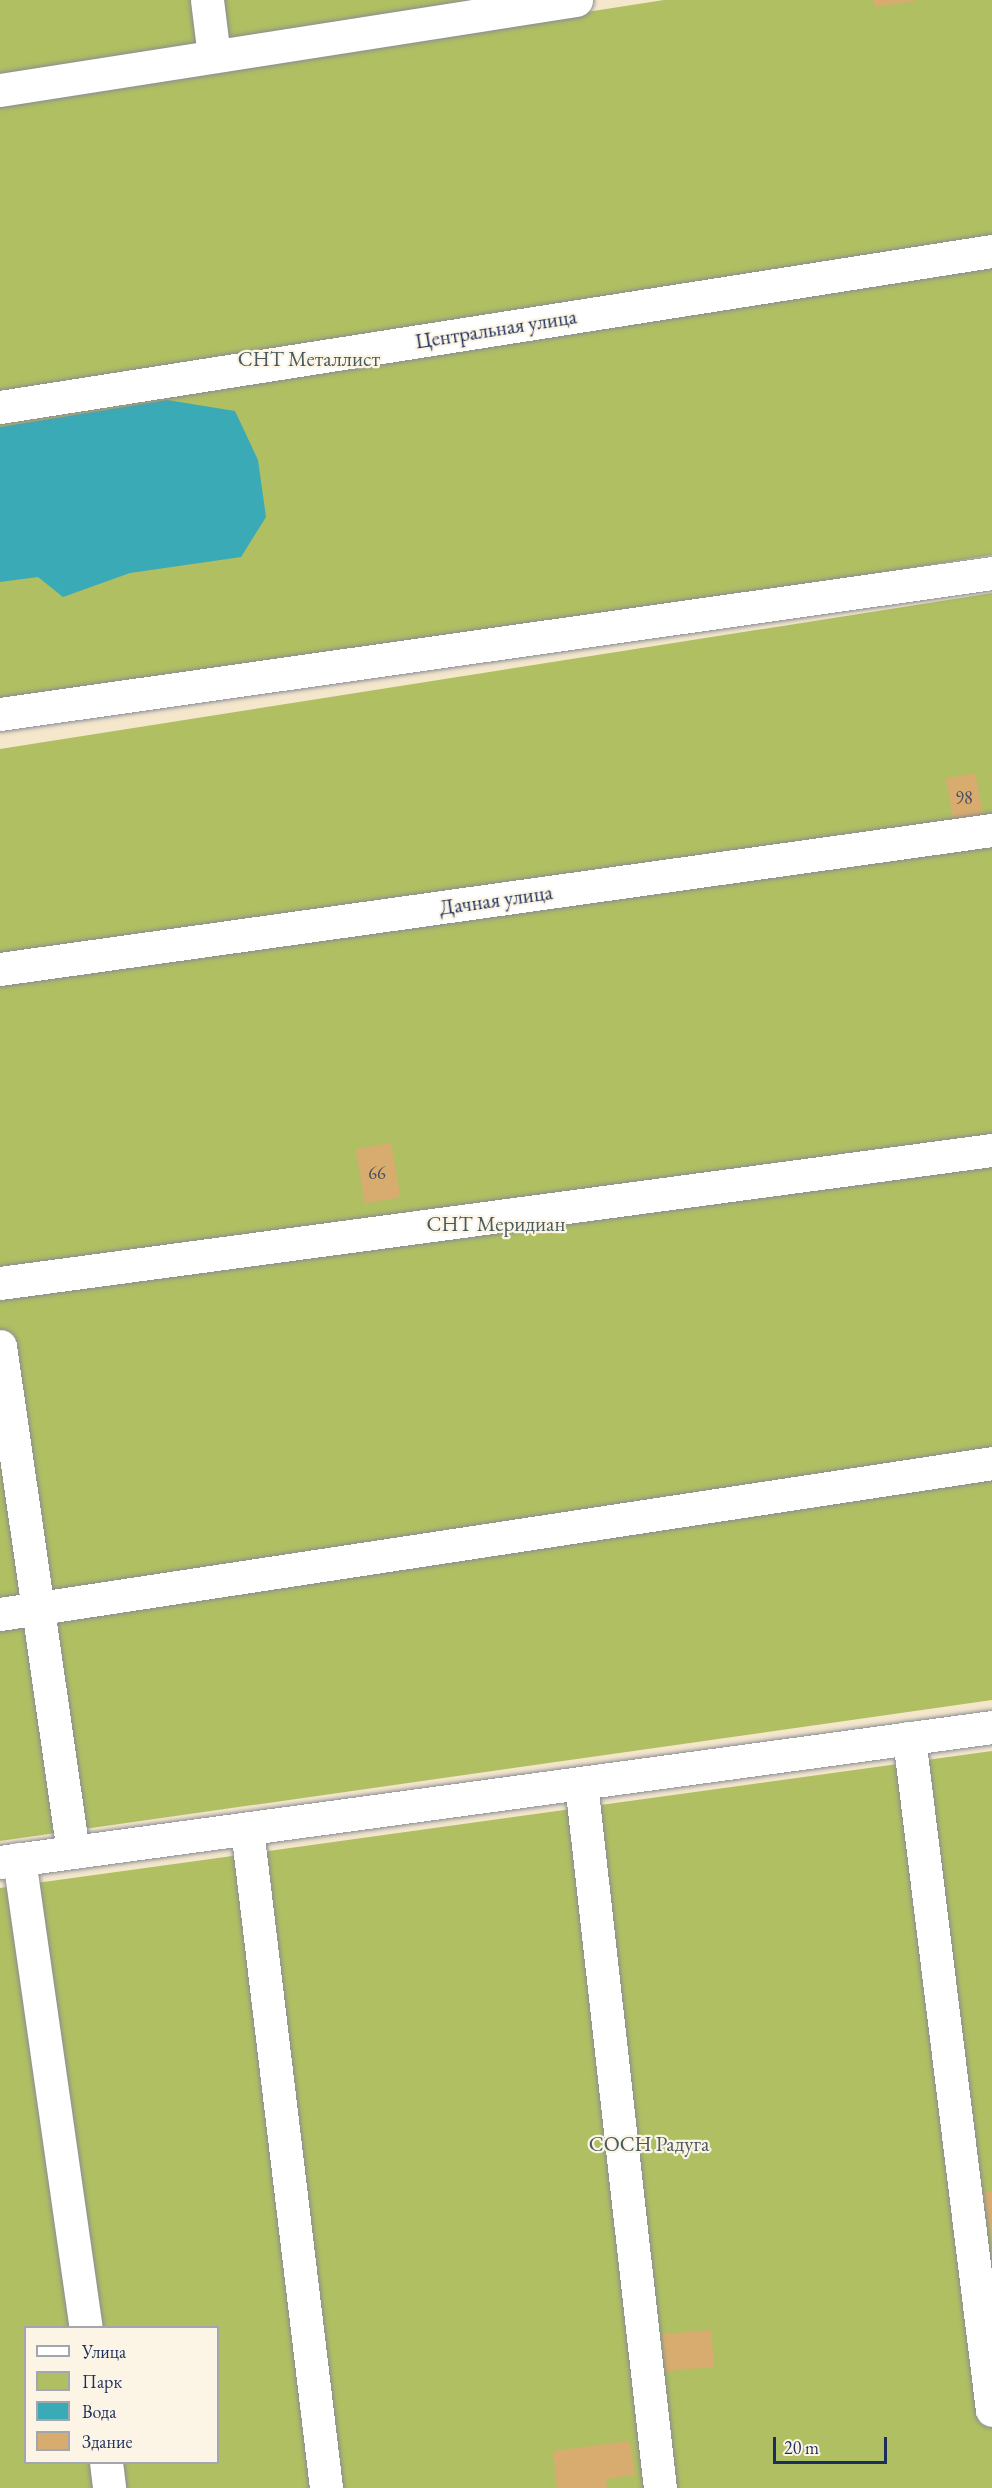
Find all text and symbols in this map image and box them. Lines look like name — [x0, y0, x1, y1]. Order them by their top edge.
street label: Центральная улица — [413, 304, 579, 354]
park label: СНТ Металлист — [238, 346, 380, 372]
house number: 98 — [955, 787, 973, 809]
street label: Дачная улица — [438, 880, 554, 920]
house number: 66 — [368, 1162, 386, 1184]
park label: СНТ Меридиан — [427, 1211, 565, 1237]
park label: СОСН Радуга — [589, 2131, 709, 2157]
legend — [24, 2326, 219, 2464]
text: Улица — [82, 2340, 126, 2363]
text: Парк — [82, 2370, 122, 2393]
text: Вода — [82, 2400, 116, 2423]
scale bar — [776, 2425, 890, 2463]
text: Здание — [82, 2430, 132, 2453]
text: 20 m — [784, 2436, 819, 2459]

